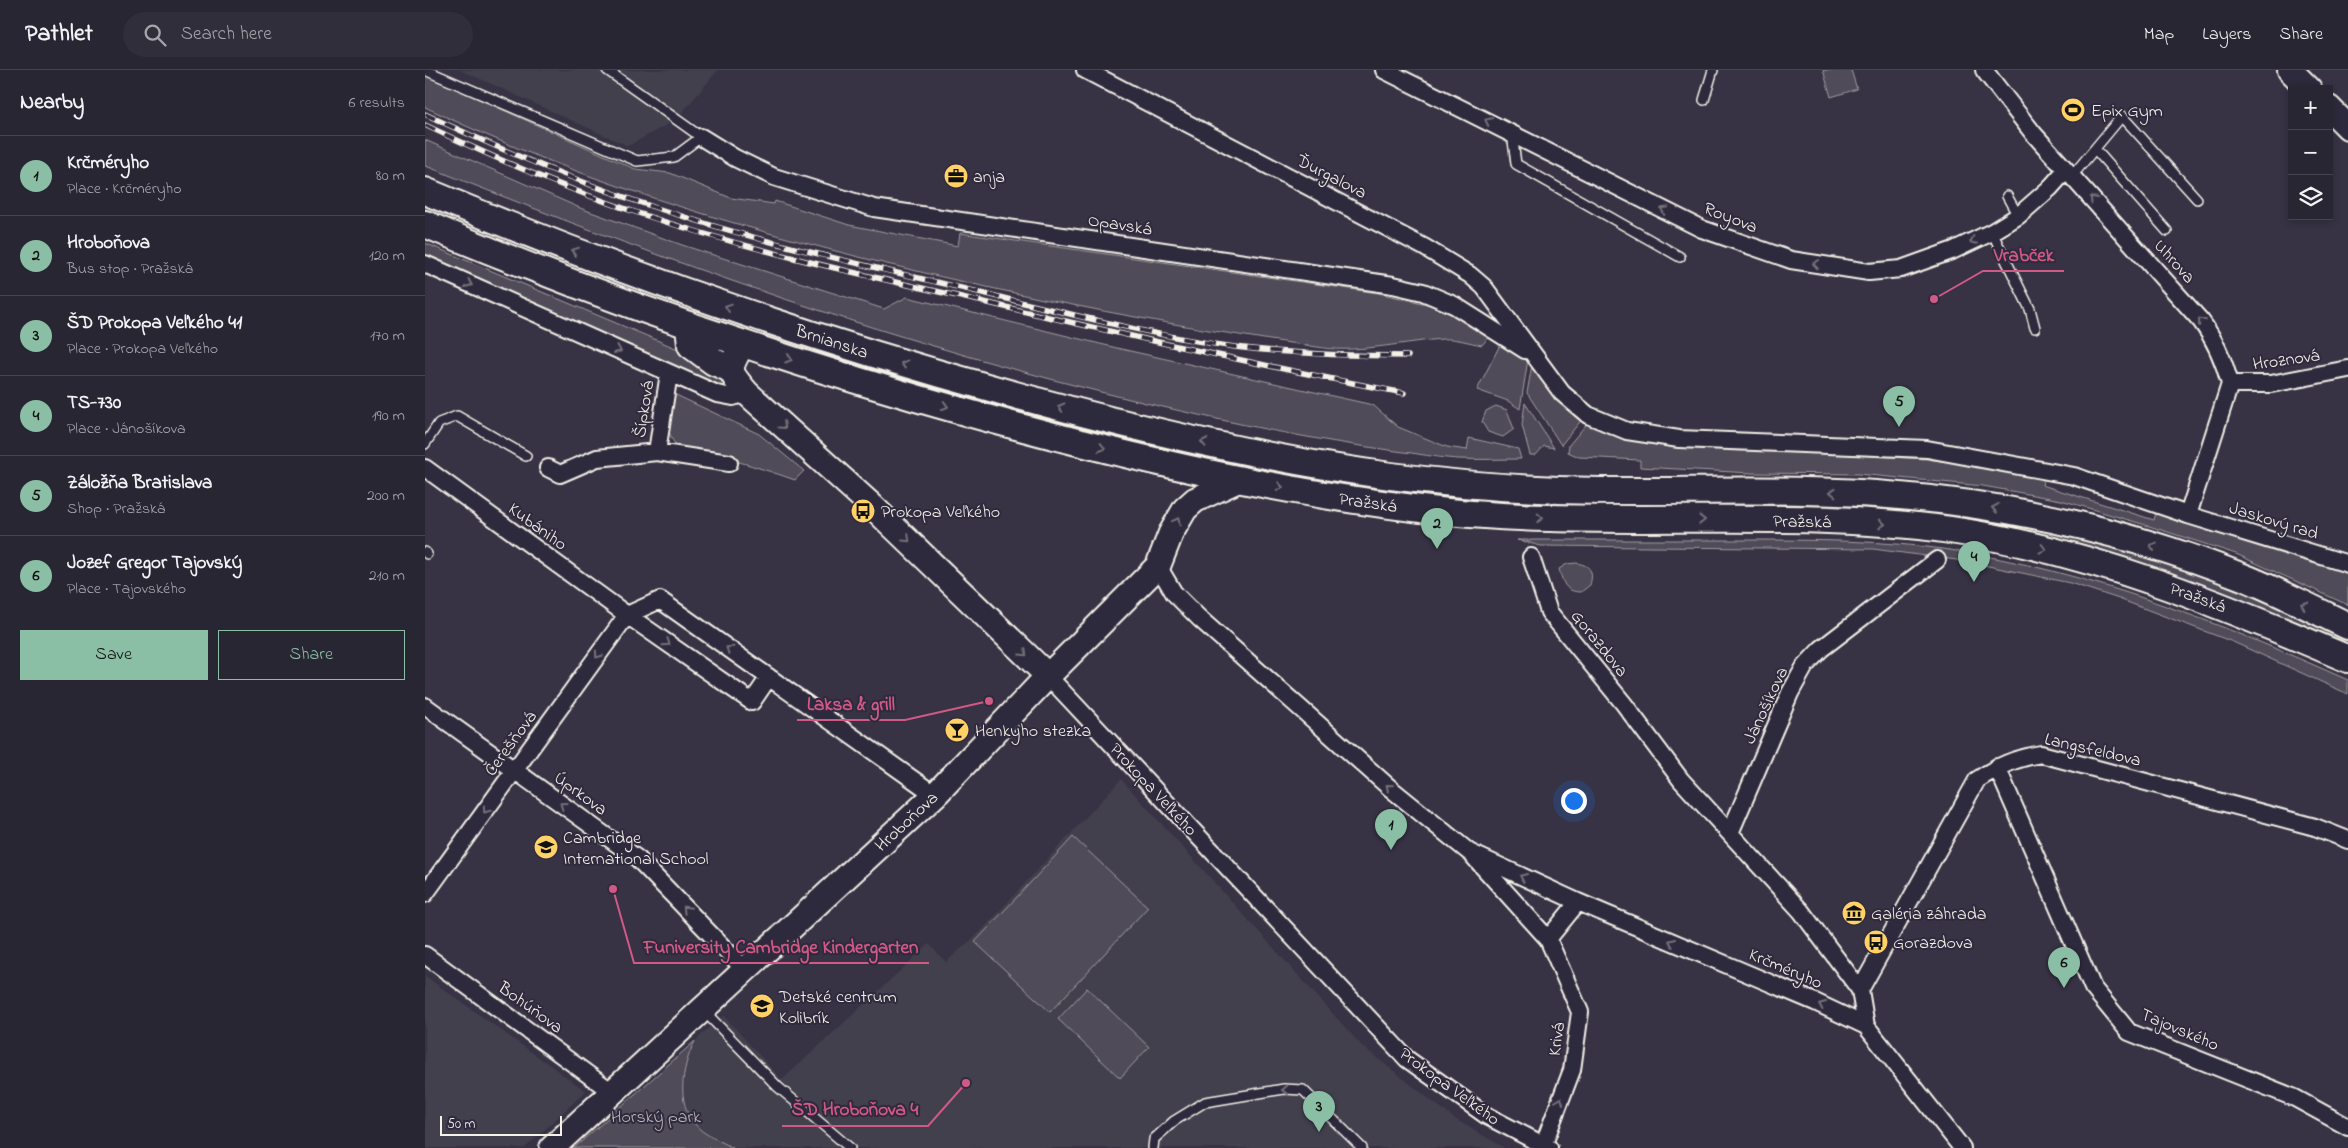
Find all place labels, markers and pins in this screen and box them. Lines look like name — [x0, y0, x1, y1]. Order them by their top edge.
sports icon: Epix Gym — [2060, 97, 2086, 123]
place label: Epix Gym — [2091, 99, 2163, 125]
office icon: anja — [943, 163, 969, 189]
place label: anja — [973, 165, 1005, 191]
callout: Vrabček — [1983, 237, 2064, 271]
pin: 5 — [1883, 386, 1915, 427]
bus stop icon: Prokopa Veľkého — [850, 498, 876, 524]
place label: Prokopa Veľkého — [881, 500, 1000, 526]
pin: 2 — [1421, 508, 1453, 549]
pin: 4 — [1958, 541, 1990, 582]
callout: Laksa & grill — [797, 686, 905, 720]
bar icon: Henkyho stezka — [944, 717, 970, 743]
place label: Henkyho stezka — [975, 719, 1091, 745]
pin: 1 — [1375, 809, 1407, 850]
place label: Cambridge International School — [563, 826, 708, 873]
school or university icon: Cambridge International School — [533, 834, 559, 860]
museum icon: Galéria záhrada — [1841, 900, 1867, 926]
place label: Galéria záhrada — [1871, 902, 1986, 928]
callout: Funiversity Cambridge Kindergarten — [634, 929, 929, 963]
bus stop icon: Gorazdova — [1863, 929, 1889, 955]
place label: Gorazdova — [1893, 931, 1973, 957]
pin: 6 — [2048, 947, 2080, 988]
place label: Detské centrum Kolibrík — [778, 985, 897, 1032]
school or university icon: Detské centrum Kolibrík — [749, 993, 775, 1019]
pin: 3 — [1303, 1091, 1335, 1132]
callout: ŠD Hroboňova 4 — [782, 1092, 928, 1126]

